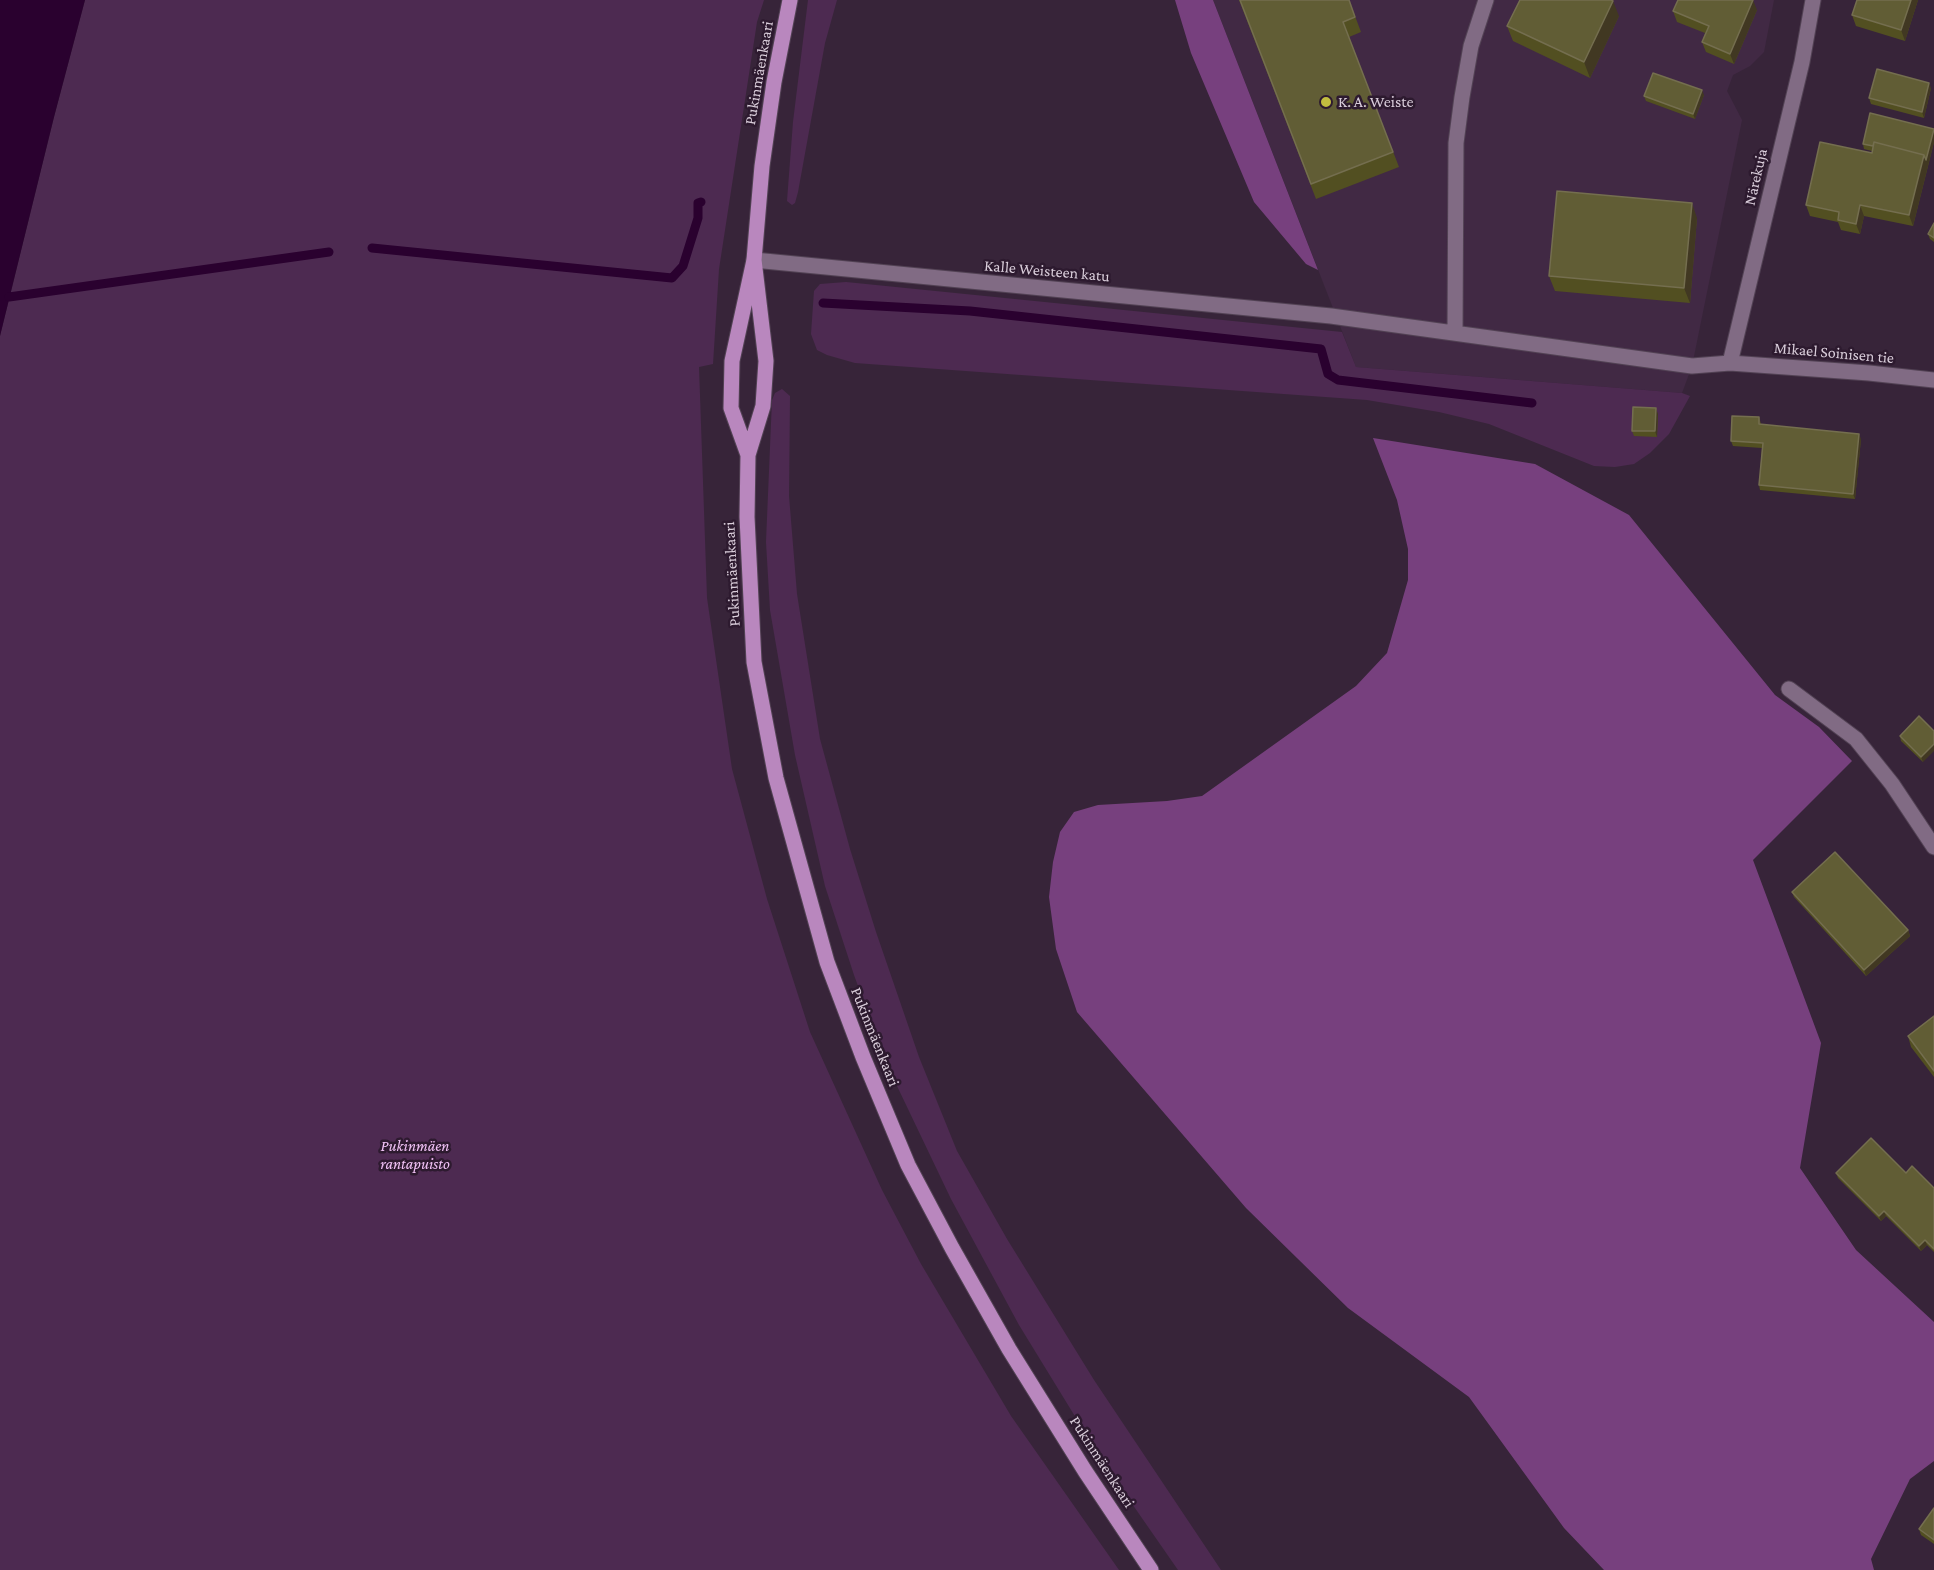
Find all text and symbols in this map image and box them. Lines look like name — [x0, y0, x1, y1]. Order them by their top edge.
street label: Pukinmäenkaari — [740, 20, 778, 126]
place label: K. A. Weiste — [1338, 92, 1413, 112]
marker: K. A. Weiste — [1319, 95, 1333, 109]
street label: Närekuja — [1740, 147, 1772, 207]
street label: Kalle Weisteen katu — [983, 256, 1111, 286]
street label: Mikael Soinisen tie — [1773, 338, 1895, 368]
street label: Pukinmäenkaari — [720, 521, 744, 627]
street label: Pukinmäenkaari — [846, 985, 904, 1089]
park label: Pukinmäen rantapuisto — [380, 1136, 450, 1174]
street label: Pukinmäenkaari — [1065, 1413, 1139, 1511]

